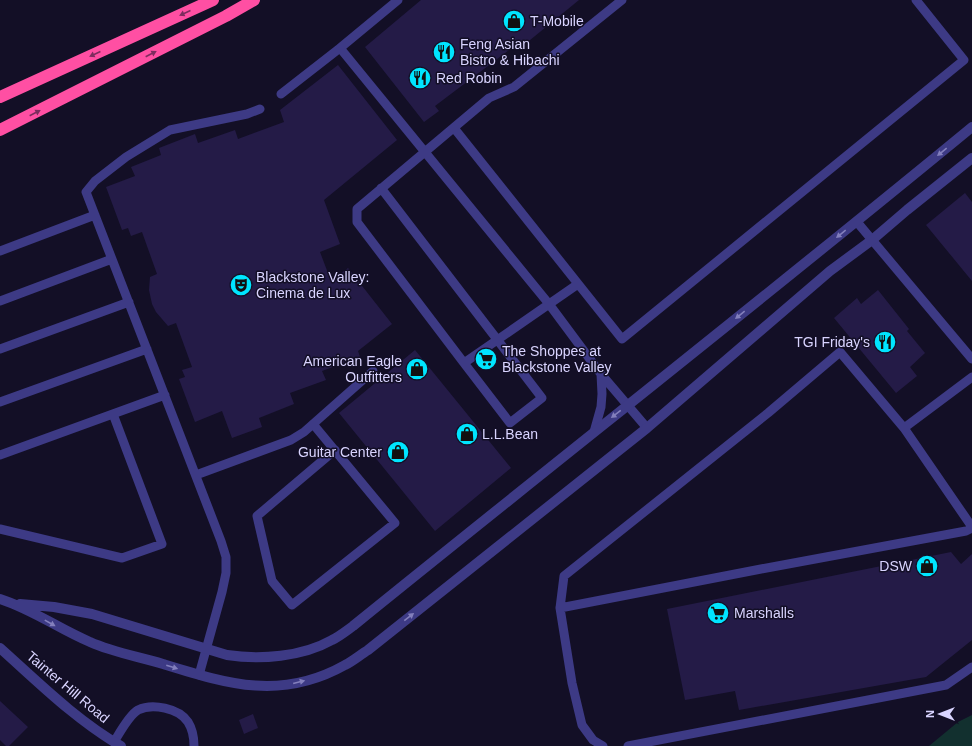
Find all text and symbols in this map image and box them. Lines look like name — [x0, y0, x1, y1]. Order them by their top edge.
shop icon: T-Mobile — [501, 8, 527, 34]
one-way arrow — [178, 11, 190, 17]
place label: T-Mobile — [530, 13, 584, 29]
place label: Feng Asian Bistro & Hibachi — [460, 36, 560, 68]
restaurant icon: Feng Asian Bistro & Hibachi — [431, 39, 457, 65]
one-way arrow — [89, 51, 100, 57]
one-way arrow — [145, 51, 156, 57]
restaurant icon: Red Robin — [407, 65, 433, 91]
place label: Red Robin — [436, 70, 502, 86]
one-way arrow — [29, 110, 41, 116]
one-way arrow — [936, 148, 947, 156]
one-way arrow — [836, 230, 847, 239]
place label: Blackstone Valley: Cinema de Lux — [256, 269, 369, 301]
theatre icon: Blackstone Valley: Cinema de Lux — [228, 272, 254, 298]
one-way arrow — [734, 311, 745, 320]
restaurant icon: TGI Friday's — [872, 329, 898, 355]
place label: TGI Friday's — [794, 334, 870, 350]
place label: The Shoppes at Blackstone Valley — [502, 343, 611, 375]
supermarket icon: The Shoppes at Blackstone Valley — [473, 346, 499, 372]
place label: American Eagle Outfitters — [303, 353, 402, 385]
shop icon: American Eagle Outfitters — [404, 356, 430, 382]
one-way arrow — [611, 410, 622, 418]
shop icon: L.L.Bean — [454, 421, 480, 447]
place label: L.L.Bean — [482, 426, 538, 442]
shop icon: Guitar Center — [385, 439, 411, 465]
place label: Guitar Center — [298, 444, 382, 460]
shop icon: DSW — [914, 553, 940, 579]
place label: DSW — [879, 558, 913, 574]
supermarket icon: Marshalls — [705, 600, 731, 626]
place label: Marshalls — [734, 605, 794, 621]
one-way arrow — [404, 613, 415, 621]
one-way arrow — [44, 619, 56, 626]
street label: Tainter Hill Road — [24, 648, 112, 726]
one-way arrow — [166, 664, 178, 670]
one-way arrow — [293, 679, 305, 685]
north arrow — [920, 694, 960, 734]
text: N — [924, 710, 936, 718]

